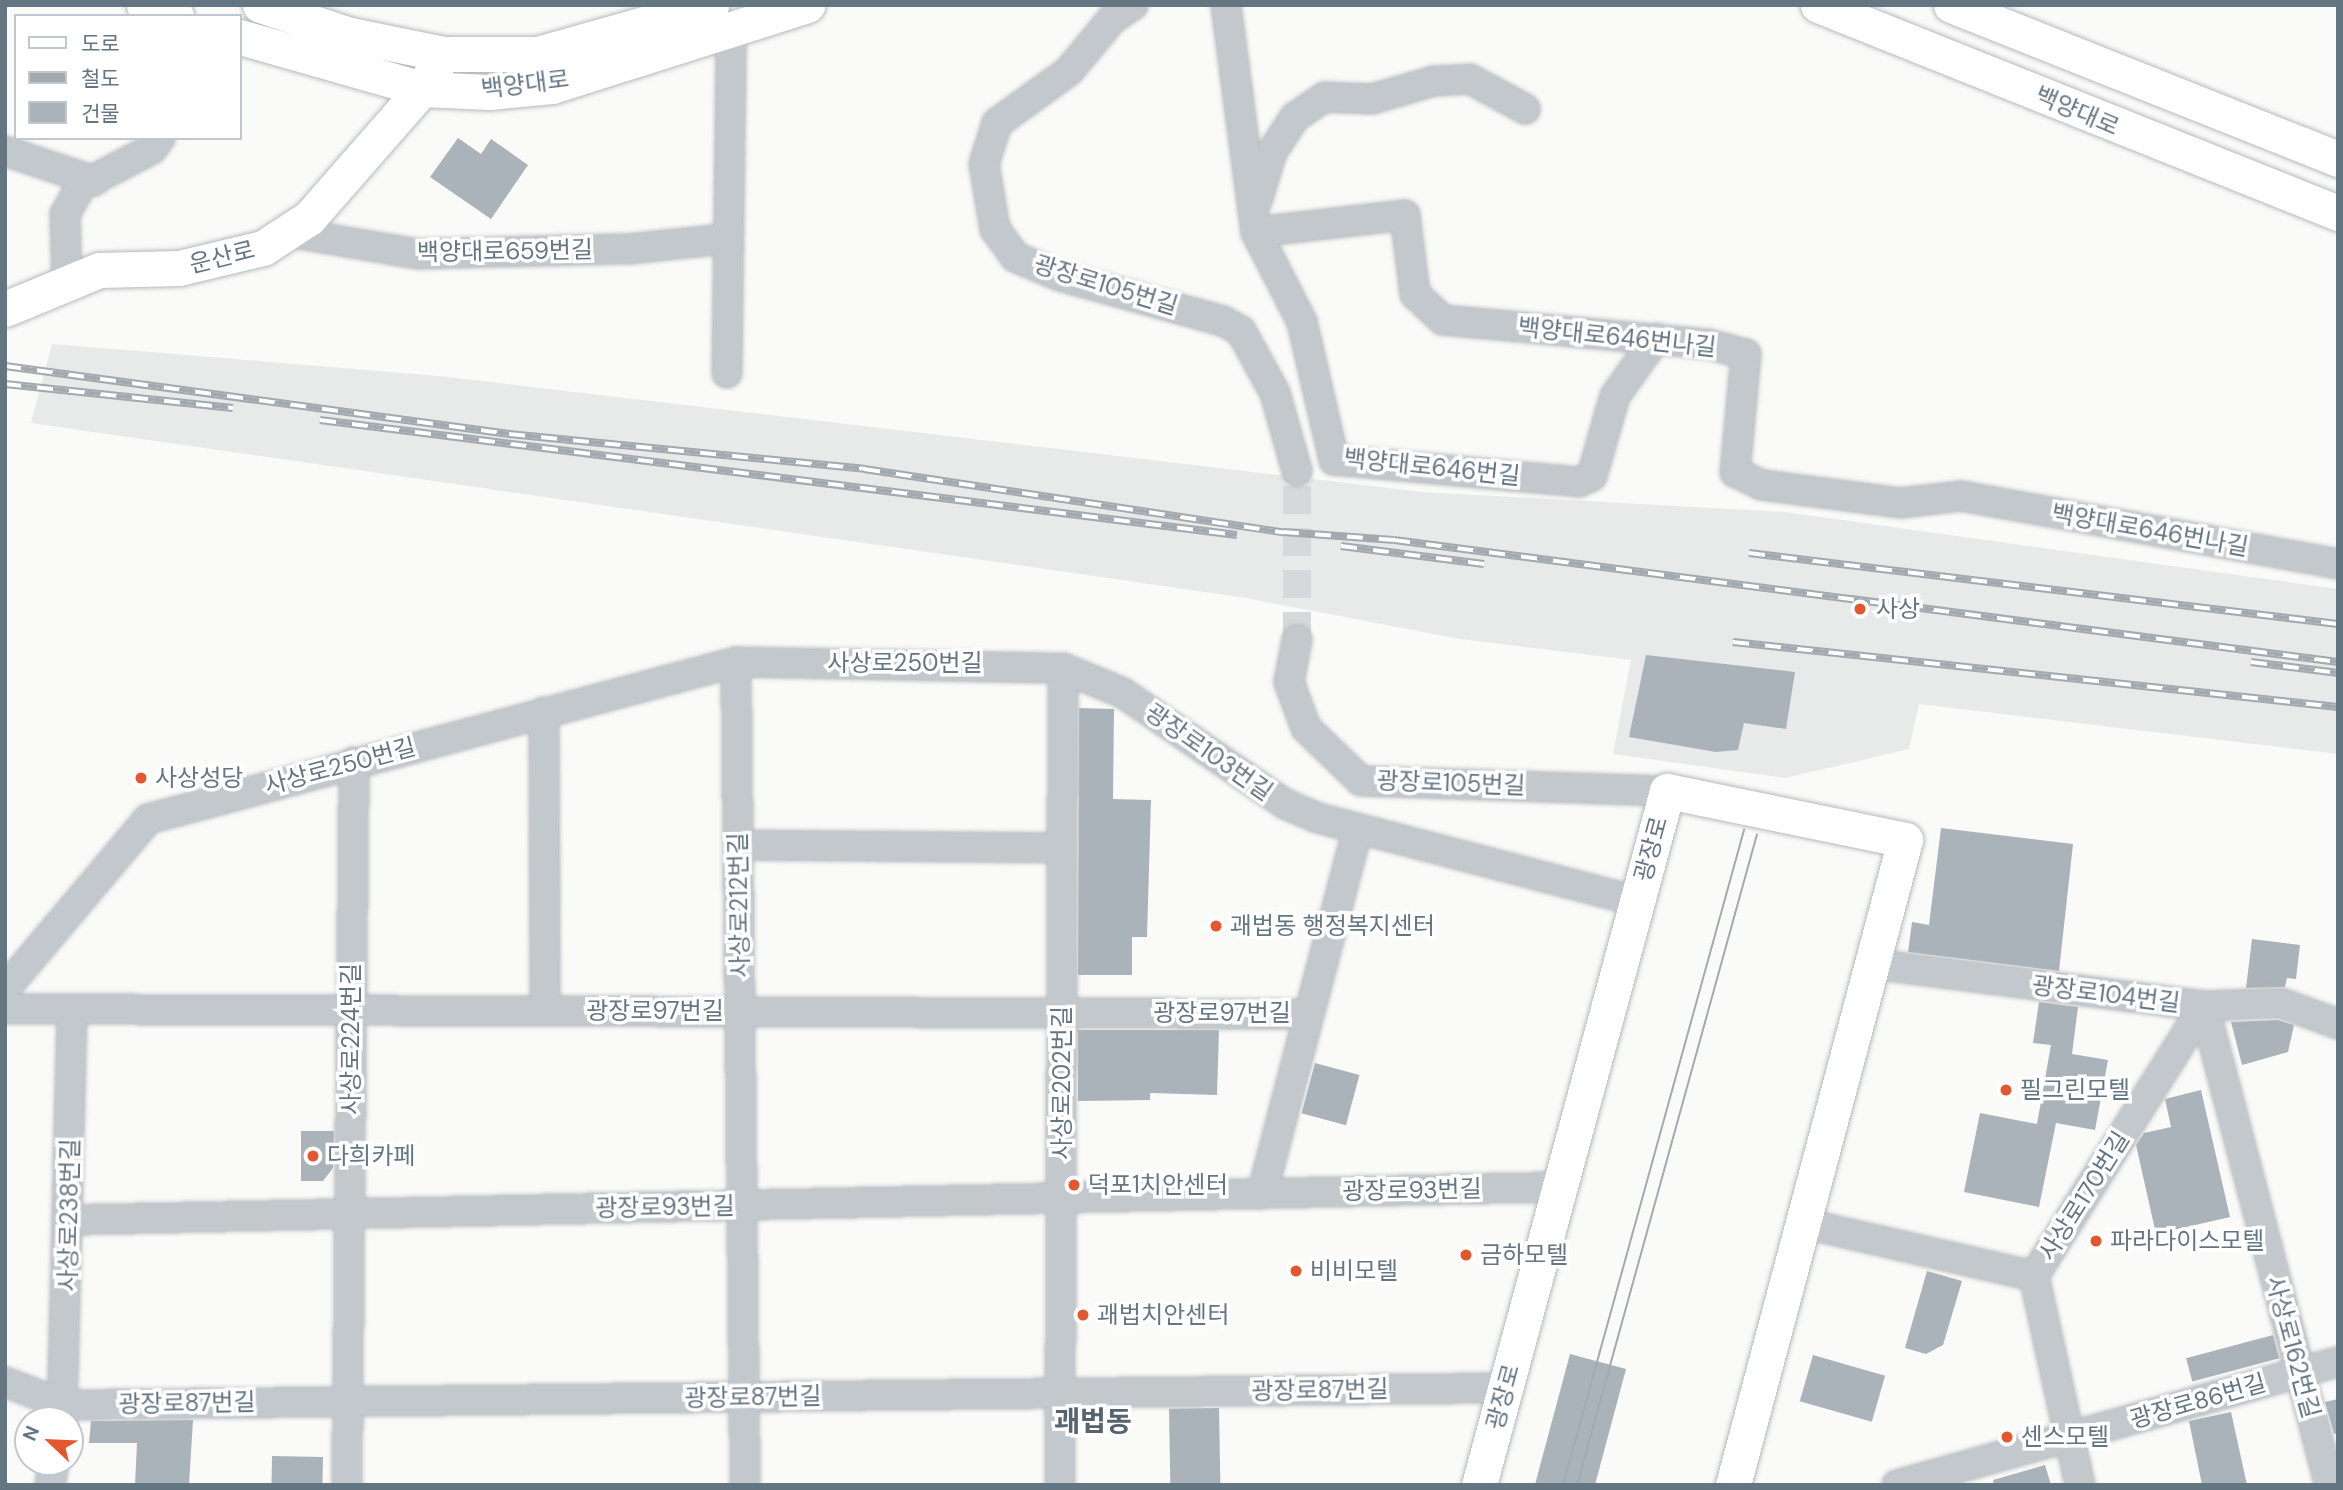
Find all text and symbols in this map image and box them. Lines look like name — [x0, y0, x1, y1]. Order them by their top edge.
legend — [14, 14, 242, 140]
text: 도로 — [81, 30, 120, 58]
street label: 백양대로 — [479, 64, 571, 104]
text: 철도 — [81, 65, 120, 93]
street label: 백양대로 — [2031, 80, 2123, 142]
text: 건물 — [81, 100, 120, 128]
street label: 운산로 — [186, 235, 258, 279]
street label: 백양대로659번길 — [417, 235, 593, 267]
street label: 광장로105번길 — [1031, 249, 1181, 321]
street label: 백양대로646번나길 — [1516, 312, 1718, 362]
street label: 백양대로646번길 — [1342, 443, 1522, 491]
street label: 백양대로646번나길 — [2049, 499, 2251, 561]
place label: 사상 — [1876, 595, 1920, 623]
marker: 사상 — [1850, 599, 1870, 619]
street label: 사상로250번길 — [827, 649, 983, 677]
street label: 광장로103번길 — [1140, 698, 1278, 806]
street label: 사상로250번길 — [261, 732, 419, 800]
place label: 사상성당 — [155, 764, 243, 792]
street label: 광장로105번길 — [1376, 766, 1526, 800]
marker: 사상성당 — [133, 770, 149, 786]
street label: 광장로 — [1629, 813, 1673, 885]
street label: 사상로212번길 — [723, 832, 755, 978]
place label: 괘법동 행정복지센터 — [1230, 912, 1435, 940]
marker: 괘법동 행정복지센터 — [1208, 918, 1224, 934]
street label: 사상로224번길 — [337, 963, 365, 1115]
street label: 광장로104번길 — [2030, 971, 2182, 1017]
street label: 광장로97번길 — [586, 997, 724, 1025]
street label: 광장로97번길 — [1153, 999, 1291, 1027]
street label: 사상로202번길 — [1048, 1006, 1076, 1160]
place label: 필그린모텔 — [2020, 1076, 2130, 1104]
marker: 필그린모텔 — [1998, 1082, 2014, 1098]
street label: 사상로170번길 — [2033, 1126, 2135, 1266]
street label: 사상로238번길 — [53, 1138, 85, 1292]
place label: 다희카페 — [327, 1142, 415, 1170]
marker: 다희카페 — [305, 1148, 321, 1164]
place label: 덕포1치안센터 — [1088, 1171, 1228, 1199]
street label: 광장로93번길 — [1342, 1174, 1482, 1206]
marker: 덕포1치안센터 — [1066, 1177, 1082, 1193]
street label: 광장로93번길 — [595, 1191, 735, 1223]
place label: 파라다이스모텔 — [2110, 1227, 2265, 1255]
marker: 파라다이스모텔 — [2088, 1233, 2104, 1249]
place label: 금하모텔 — [1480, 1241, 1568, 1269]
marker: 금하모텔 — [1458, 1247, 1474, 1263]
place label: 비비모텔 — [1310, 1257, 1398, 1285]
marker: 비비모텔 — [1288, 1263, 1304, 1279]
street label: 사상로162번길 — [2260, 1273, 2326, 1421]
place label: 괘법치안센터 — [1097, 1301, 1229, 1329]
marker: 괘법치안센터 — [1075, 1307, 1091, 1323]
street label: 광장로 — [1481, 1361, 1525, 1433]
street label: 광장로86번길 — [2127, 1368, 2269, 1434]
street label: 광장로87번길 — [1251, 1374, 1389, 1406]
street label: 광장로87번길 — [684, 1381, 822, 1413]
street label: 광장로87번길 — [118, 1387, 256, 1419]
district label: 괘법동 — [1054, 1405, 1132, 1439]
north arrow — [14, 1406, 84, 1476]
text: N — [17, 1422, 45, 1445]
place label: 센스모텔 — [2021, 1423, 2109, 1451]
marker: 센스모텔 — [1999, 1429, 2015, 1445]

